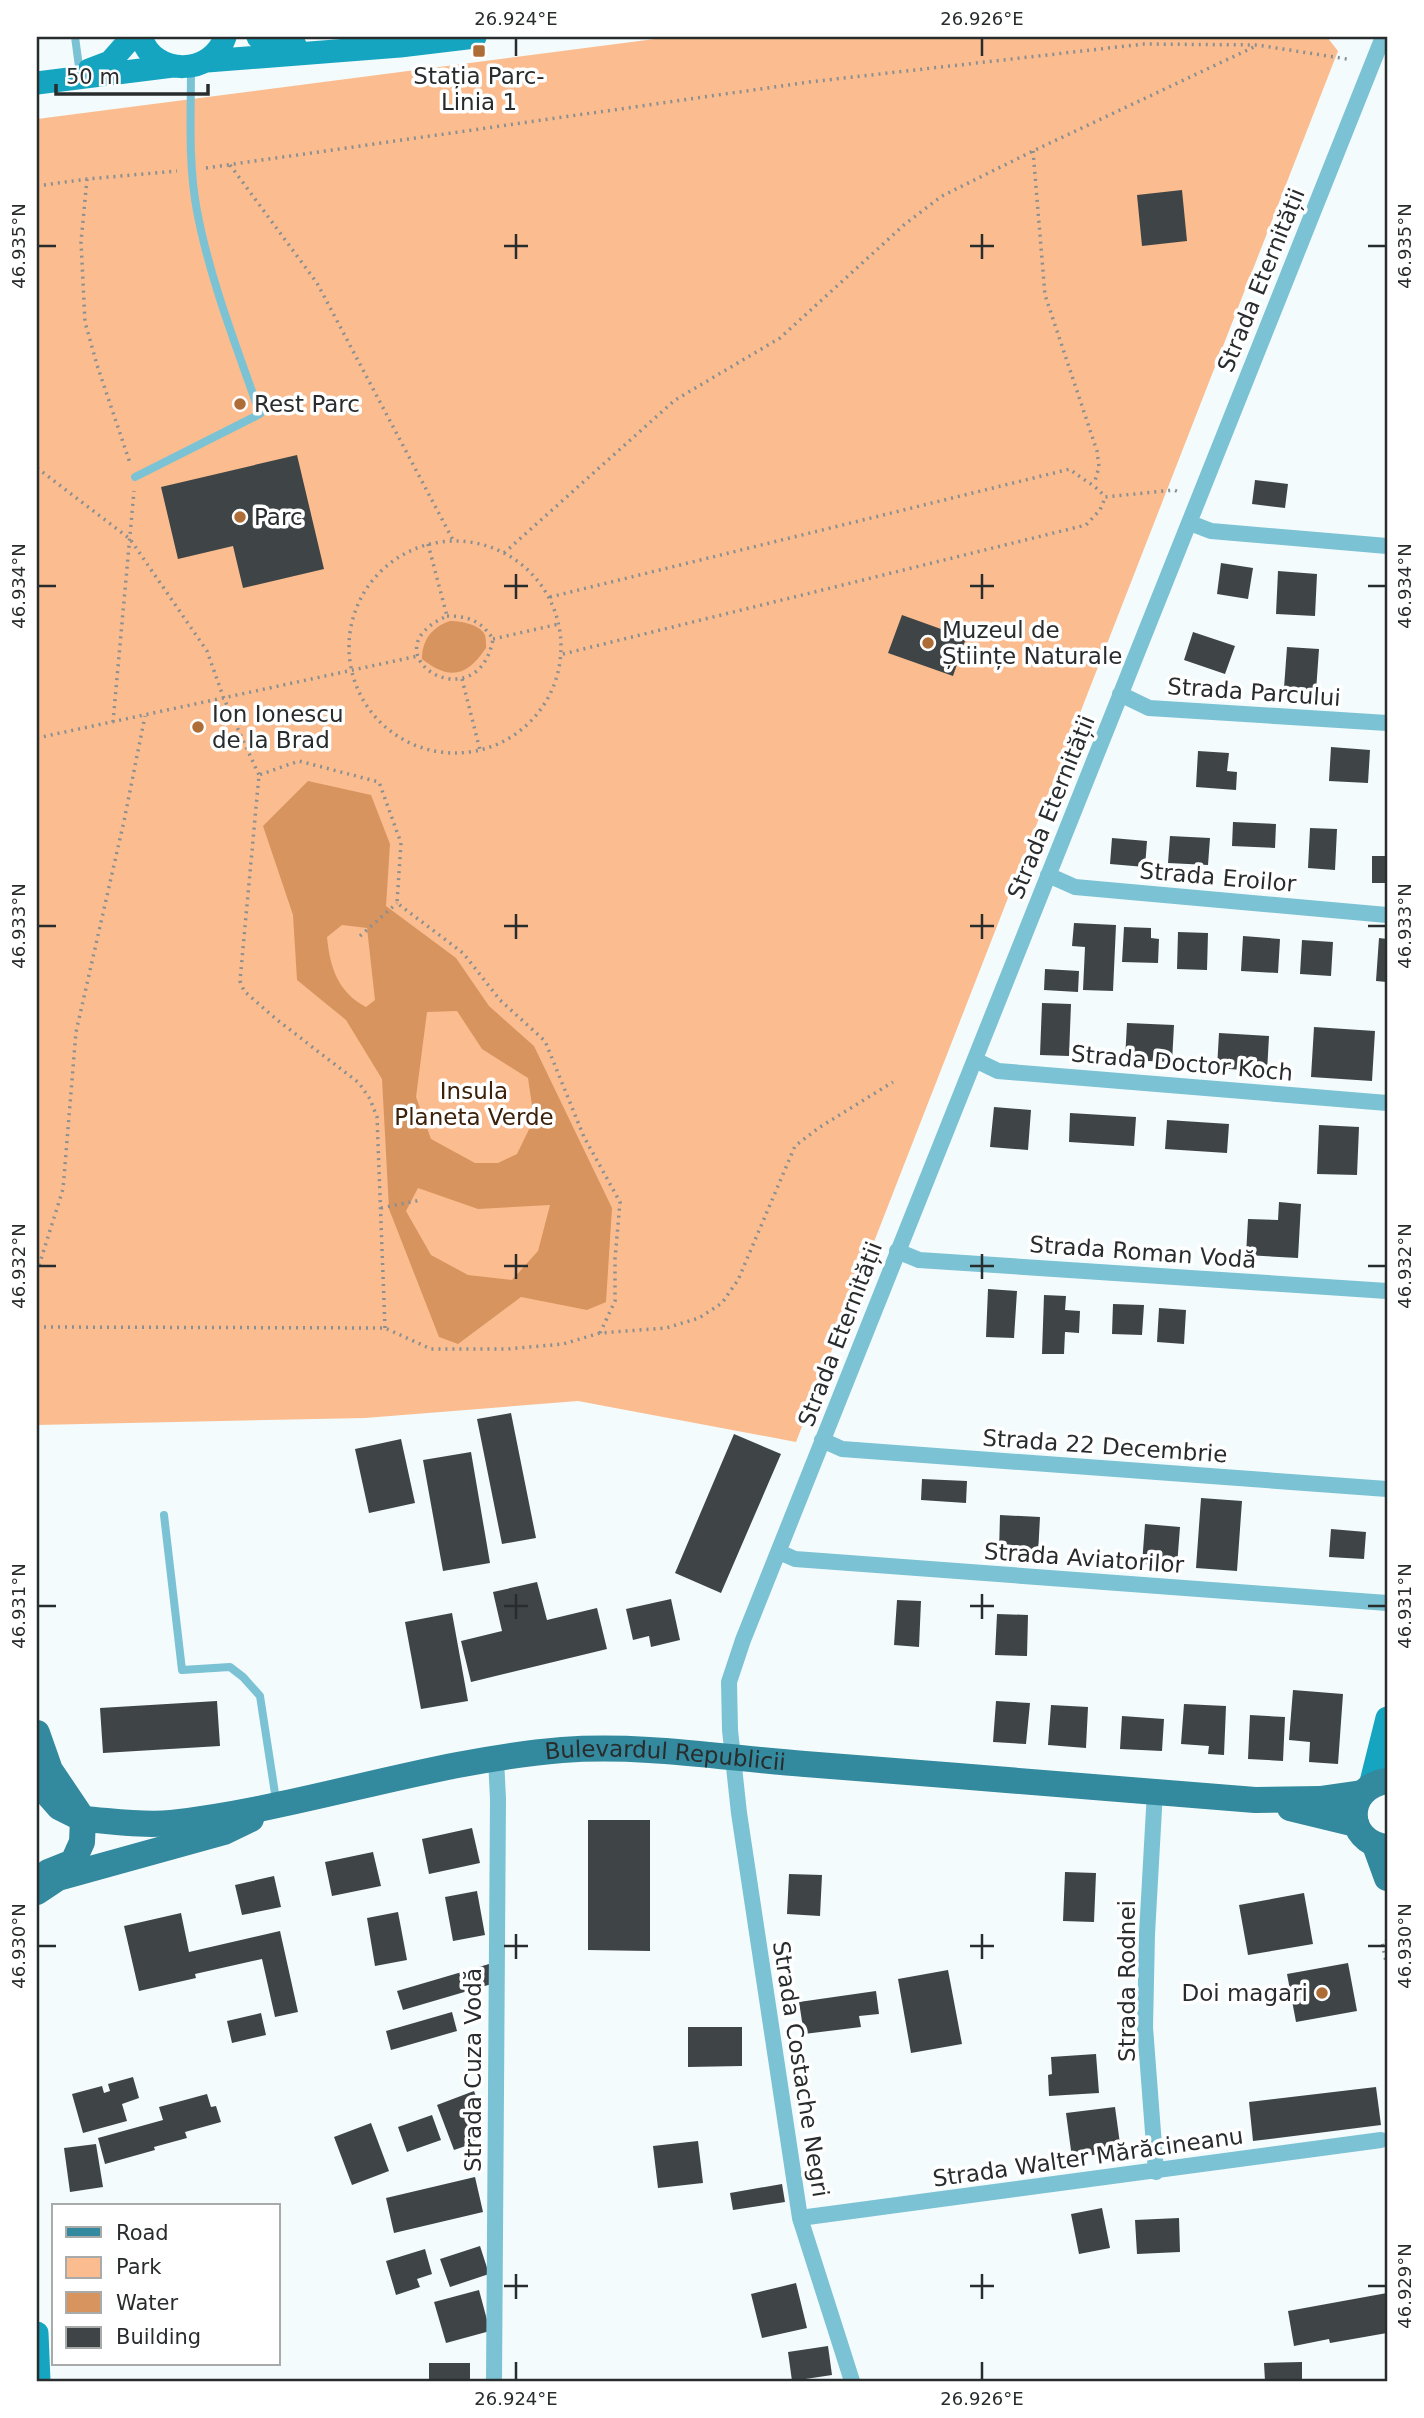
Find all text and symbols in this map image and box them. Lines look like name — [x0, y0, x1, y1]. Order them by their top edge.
text: 26.924°E — [474, 8, 558, 29]
text: 26.926°E — [940, 8, 1024, 29]
marker: Stația Parc- Linia 1 — [471, 43, 487, 59]
scale bar — [56, 52, 208, 96]
place label: Stația Parc- Linia 1 — [413, 63, 545, 115]
text: 50 m — [66, 65, 120, 89]
street label: Strada Eternității — [1212, 184, 1311, 376]
text: 46.935°N — [8, 203, 29, 289]
text: 46.935°N — [1394, 203, 1415, 289]
place label: Rest Parc — [254, 391, 360, 417]
marker: Rest Parc — [232, 396, 248, 412]
place label: Parc — [254, 504, 303, 530]
marker: Parc — [232, 509, 248, 525]
text: 46.934°N — [8, 543, 29, 629]
text: 46.934°N — [1394, 543, 1415, 629]
place label: Muzeul de Științe Naturale — [942, 617, 1122, 670]
marker: Muzeul de Științe Naturale — [920, 635, 936, 651]
street label: Strada Parcului — [1166, 673, 1342, 711]
place label: Ion Ionescu de la Brad — [212, 701, 344, 753]
street label: Strada Eternității — [1002, 711, 1101, 903]
marker: Ion Ionescu de la Brad — [190, 719, 206, 735]
street label: Strada Eroilor — [1139, 857, 1298, 897]
text: 46.933°N — [8, 883, 29, 969]
text: 46.933°N — [1394, 883, 1415, 969]
street label: Strada Doctor Koch — [1070, 1040, 1294, 1086]
park label: Insula Planeta Verde — [394, 1078, 554, 1130]
text: 46.932°N — [8, 1223, 29, 1309]
text: 46.932°N — [1394, 1223, 1415, 1309]
street label: Strada Roman Vodă — [1029, 1231, 1257, 1273]
street label: Strada Eternității — [793, 1238, 888, 1430]
street label: Strada 22 Decembrie — [982, 1424, 1228, 1468]
street label: Strada Aviatorilor — [983, 1538, 1185, 1578]
text: 46.931°N — [8, 1563, 29, 1649]
text: 46.931°N — [1394, 1563, 1415, 1649]
street label: Bulevardul Republicii — [543, 1736, 787, 1775]
street label: Strada Rodnei — [1114, 1900, 1140, 2062]
text: 46.930°N — [8, 1903, 29, 1989]
text: 46.930°N — [1394, 1903, 1415, 1989]
street label: Strada Costache Negri — [768, 1939, 834, 2199]
street label: Strada Cuza Vodă — [460, 1968, 486, 2172]
place label: Doi magari — [1181, 1980, 1308, 2006]
marker: Doi magari — [1314, 1985, 1330, 2001]
street label: Strada Walter Mărăcineanu — [931, 2122, 1245, 2192]
legend — [52, 2204, 280, 2366]
text: Road — [116, 2221, 169, 2245]
text: 46.929°N — [1394, 2243, 1415, 2329]
text: Park — [116, 2255, 162, 2279]
text: Water — [116, 2291, 178, 2315]
text: Building — [116, 2325, 201, 2349]
text: 26.924°E — [474, 2388, 558, 2409]
text: 26.926°E — [940, 2388, 1024, 2409]

